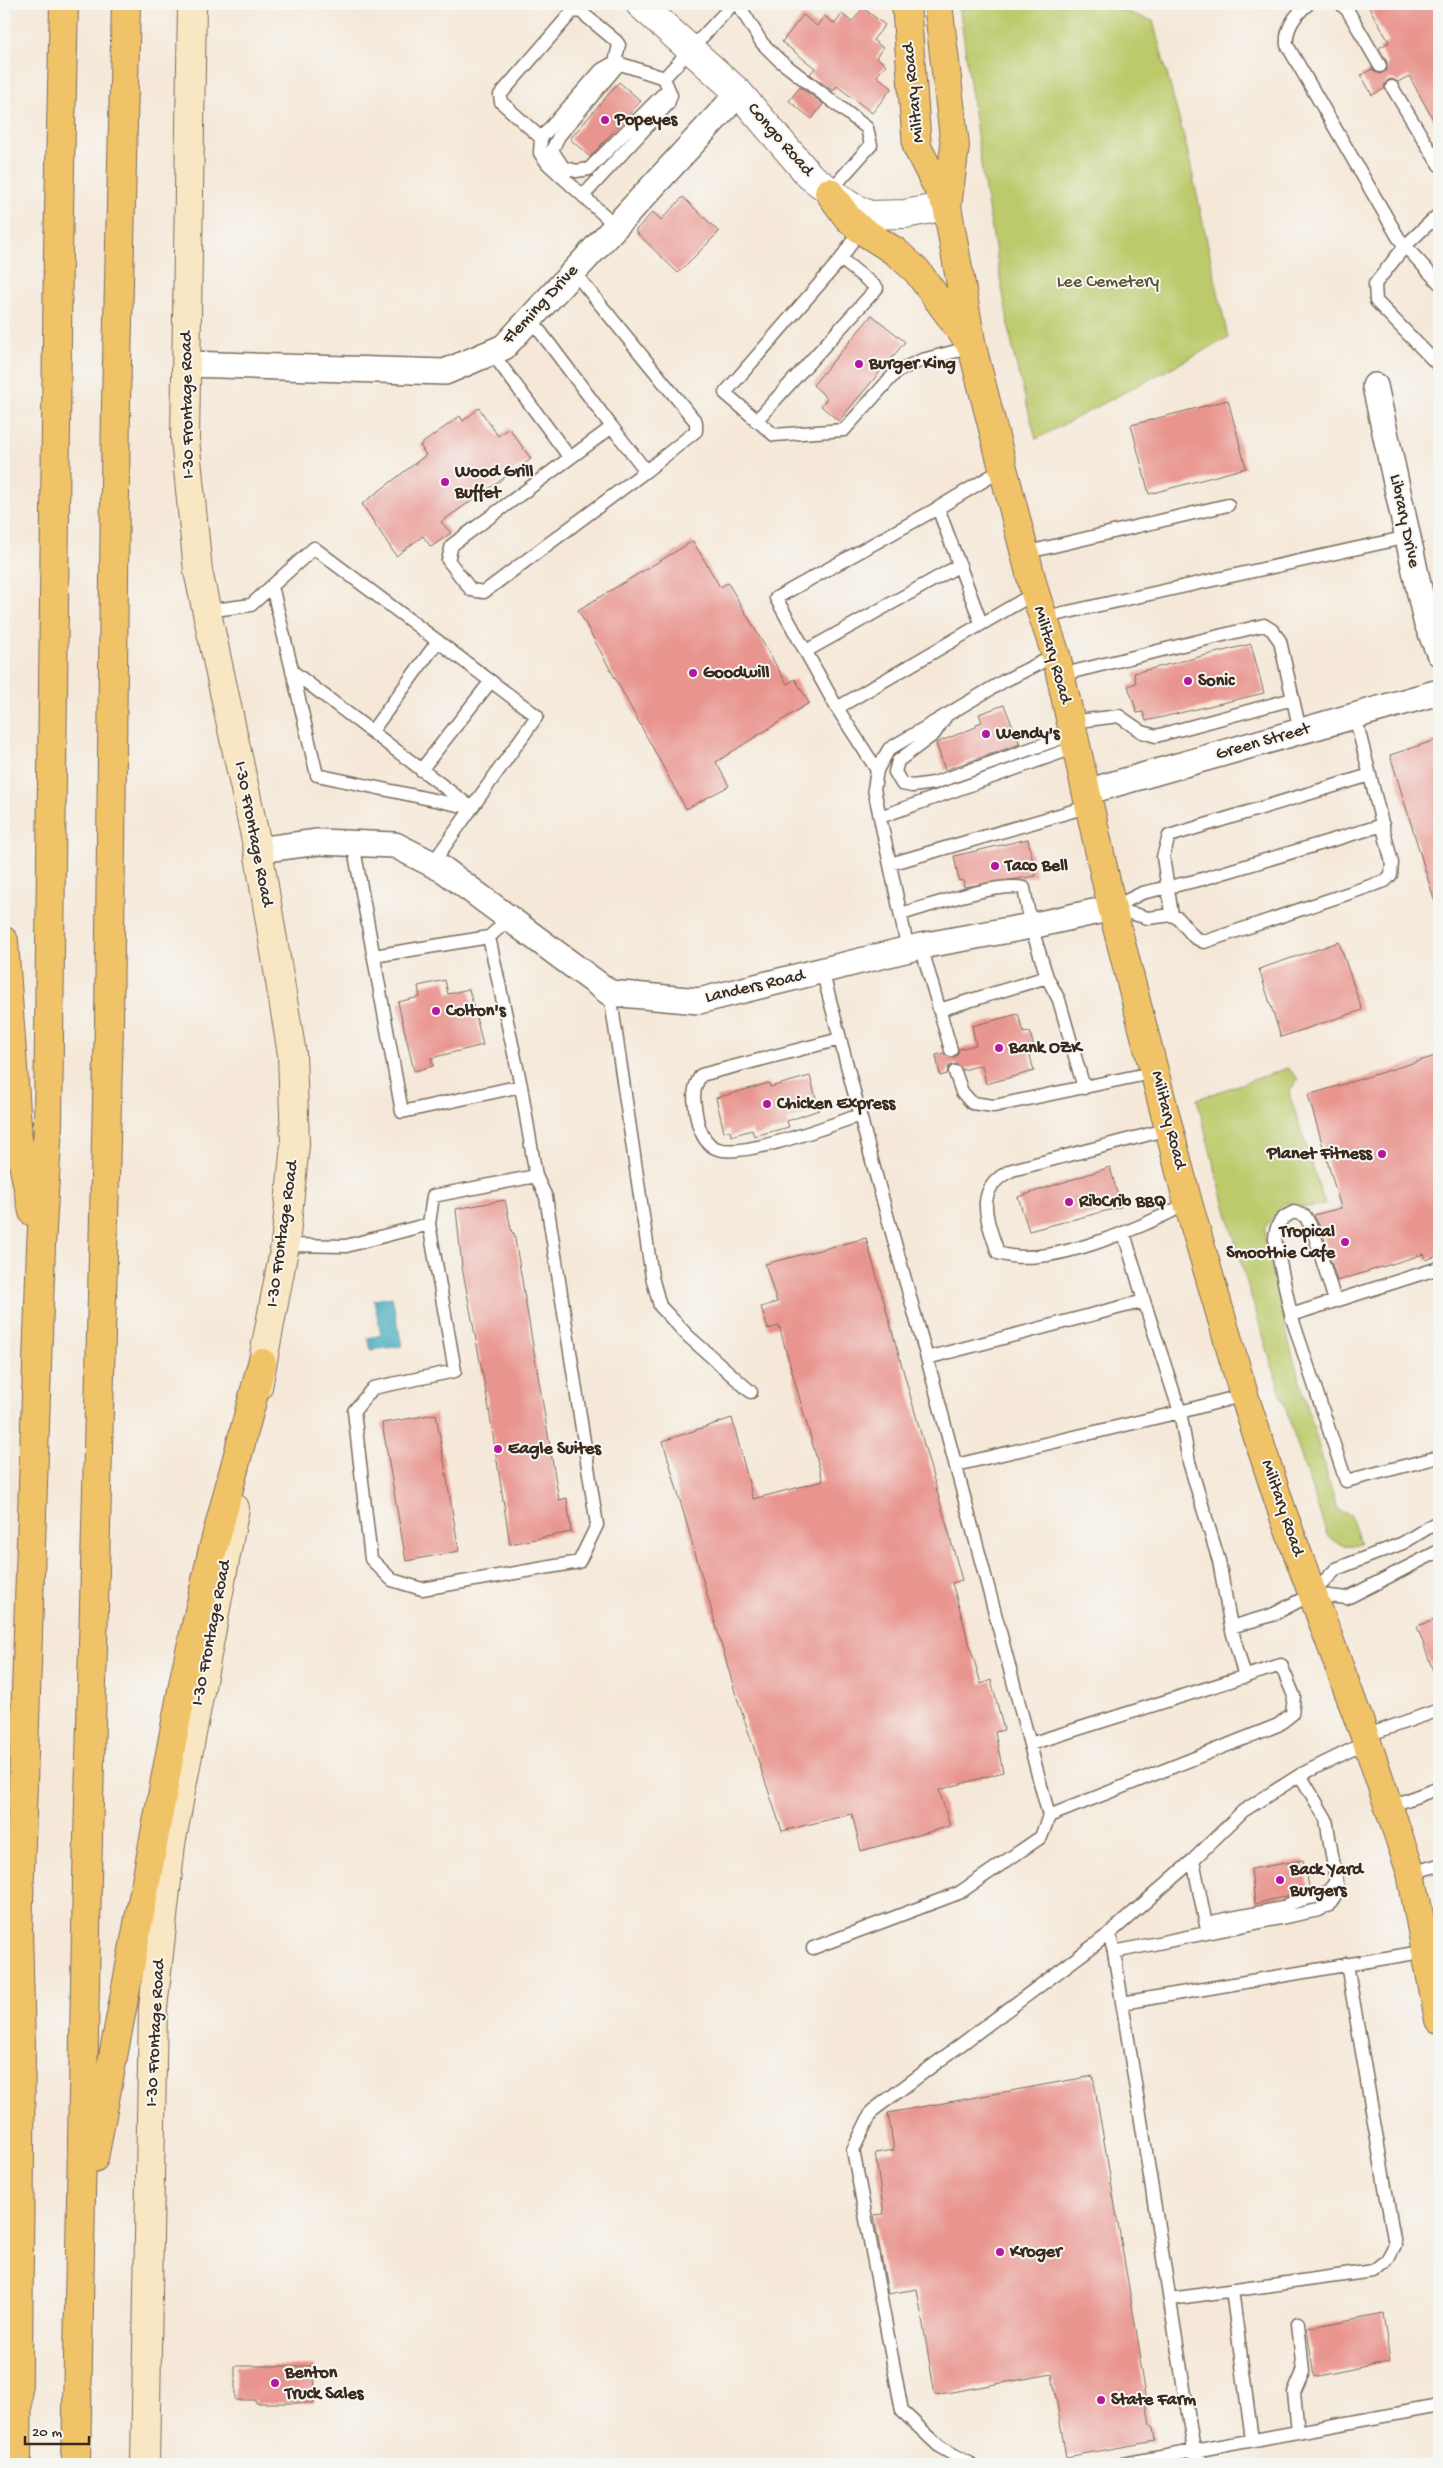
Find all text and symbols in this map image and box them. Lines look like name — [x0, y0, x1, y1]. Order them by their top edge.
street label: Military Road — [898, 41, 930, 144]
street label: Congo Road — [742, 99, 819, 182]
place label: Popeyes — [614, 110, 679, 131]
marker: Popeyes — [599, 114, 611, 126]
street label: Fleming Drive — [498, 260, 584, 350]
park label: Lee Cemetery — [1057, 272, 1159, 293]
street label: I-30 Frontage Road — [176, 330, 200, 479]
place label: Burger King — [868, 354, 956, 375]
marker: Burger King — [853, 358, 865, 370]
place label: Wood Grill Buffet — [454, 462, 533, 504]
street label: Library Drive — [1384, 472, 1424, 570]
marker: Wood Grill Buffet — [439, 476, 451, 488]
street label: Military Road — [1028, 604, 1076, 708]
place label: Goodwill — [703, 663, 769, 684]
marker: Goodwill — [687, 667, 699, 679]
place label: Sonic — [1198, 671, 1235, 692]
marker: Sonic — [1182, 675, 1194, 687]
street label: Green Street — [1213, 718, 1314, 765]
place label: Wendy's — [995, 724, 1061, 745]
marker: Wendy's — [980, 728, 992, 740]
street label: I-30 Frontage Road — [229, 759, 278, 910]
place label: Taco Bell — [1003, 856, 1068, 877]
marker: Taco Bell — [989, 860, 1001, 872]
street label: Landers Road — [703, 965, 808, 1009]
place label: Colton's — [445, 1001, 507, 1022]
marker: Colton's — [430, 1005, 442, 1017]
place label: Bank OZK — [1008, 1038, 1084, 1059]
marker: Bank OZK — [993, 1042, 1005, 1054]
street label: Military Road — [1146, 1069, 1191, 1173]
place label: Chicken Express — [776, 1094, 896, 1115]
marker: Chicken Express — [761, 1098, 773, 1110]
place label: Planet Fitness — [1266, 1144, 1373, 1165]
marker: Planet Fitness — [1376, 1148, 1388, 1160]
street label: I-30 Frontage Road — [262, 1158, 304, 1309]
place label: RibCrib BBQ — [1078, 1192, 1166, 1213]
marker: RibCrib BBQ — [1063, 1196, 1075, 1208]
place label: Tropical Smoothie Cafe — [1226, 1222, 1336, 1264]
marker: Tropical Smoothie Cafe — [1339, 1236, 1351, 1248]
place label: Eagle Suites — [508, 1439, 602, 1460]
marker: Eagle Suites — [492, 1443, 504, 1455]
street label: Military Road — [1256, 1457, 1309, 1560]
street label: I-30 Frontage Road — [188, 1557, 237, 1708]
place label: Back Yard Burgers — [1289, 1860, 1365, 1902]
marker: Back Yard Burgers — [1274, 1874, 1286, 1886]
street label: I-30 Frontage Road — [142, 1957, 170, 2107]
place label: Kroger — [1009, 2242, 1064, 2263]
marker: Kroger — [994, 2246, 1006, 2258]
place label: Benton Truck Sales — [283, 2363, 365, 2405]
marker: Benton Truck Sales — [269, 2377, 281, 2389]
place label: State Farm — [1111, 2390, 1196, 2411]
marker: State Farm — [1095, 2394, 1107, 2406]
scale bar — [25, 2413, 89, 2445]
text: 20 m — [32, 2424, 62, 2442]

